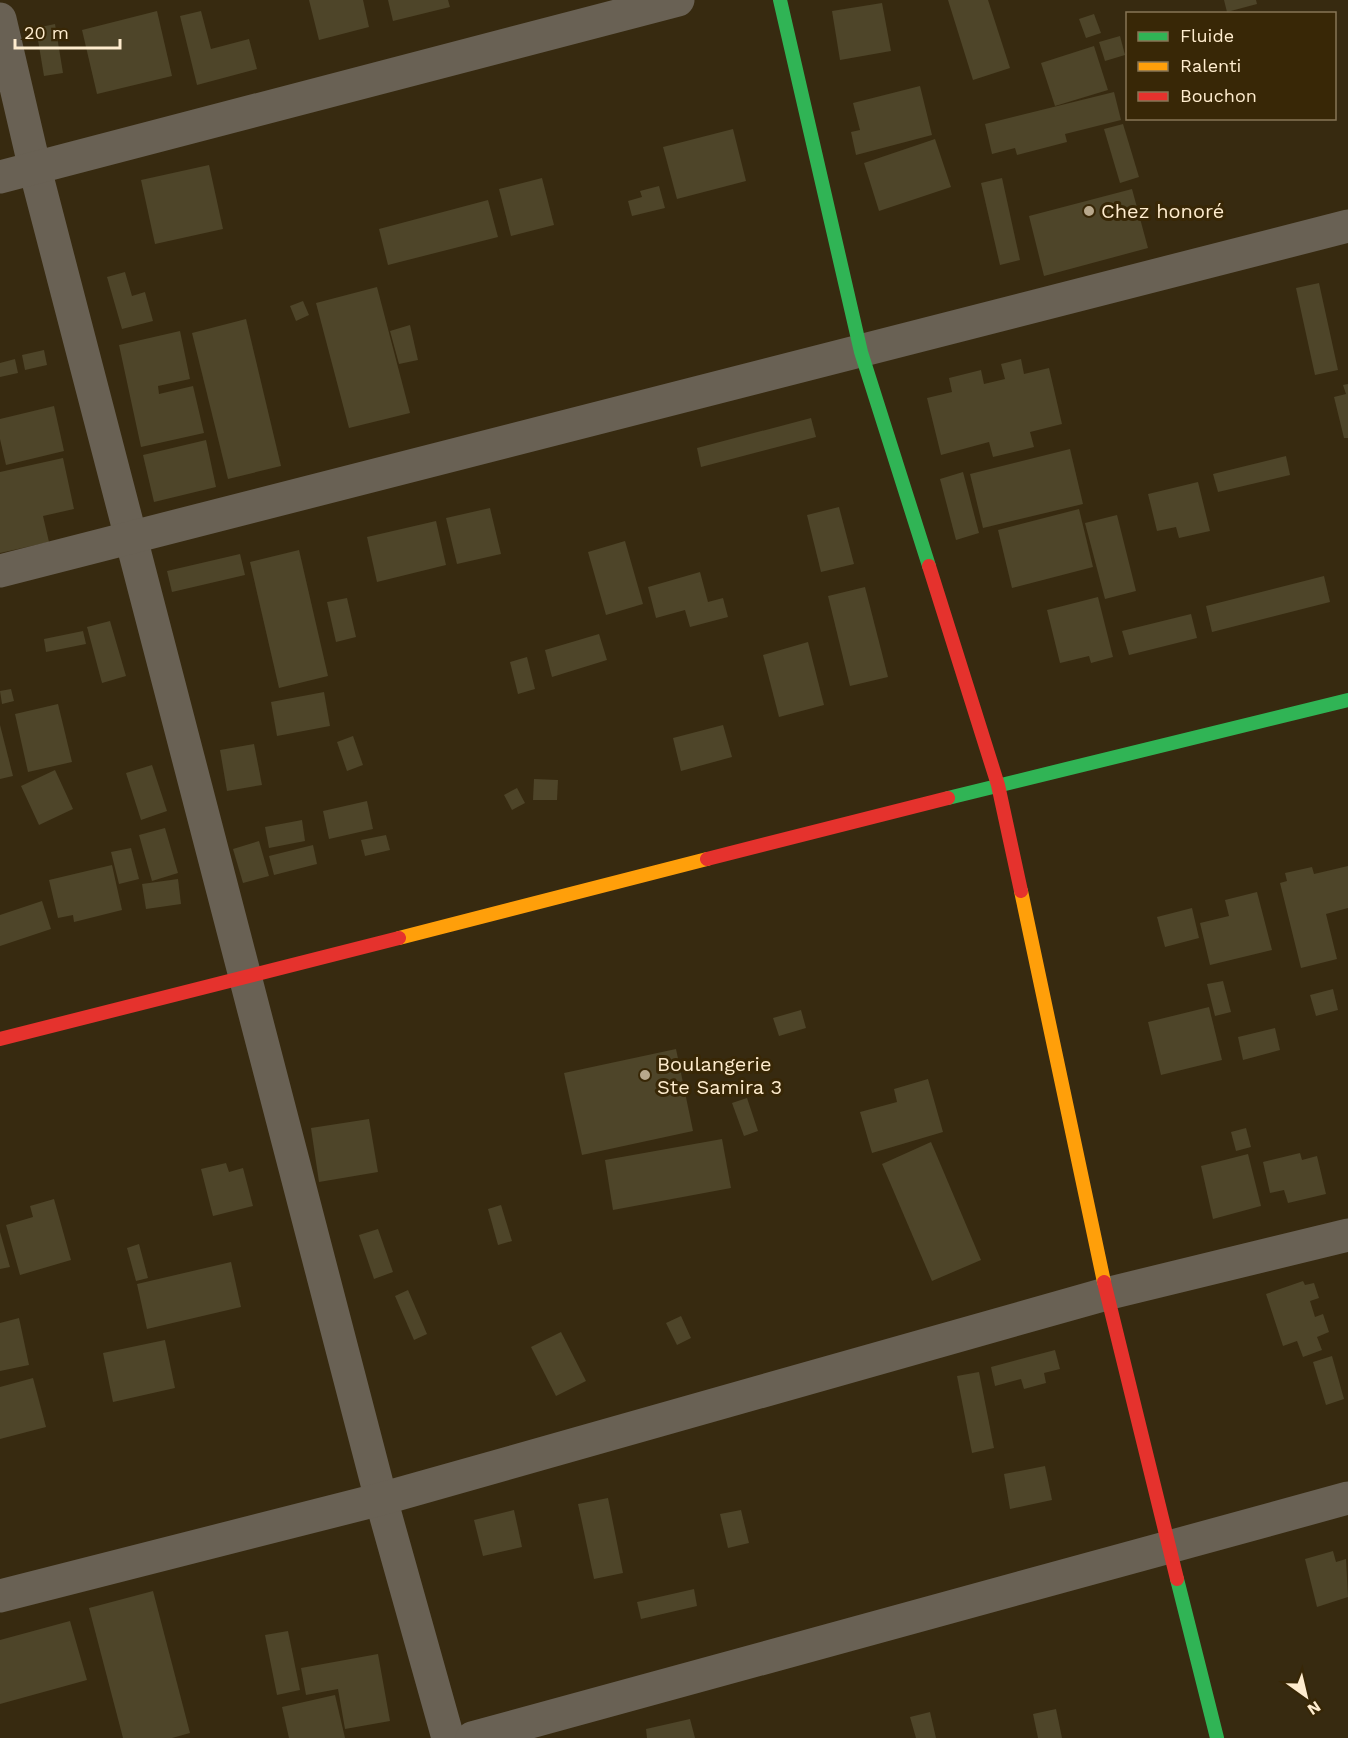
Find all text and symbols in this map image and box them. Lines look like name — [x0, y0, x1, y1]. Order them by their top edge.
scale bar — [15, 12, 120, 50]
legend — [1126, 12, 1336, 120]
text: 20 m — [24, 22, 69, 43]
text: Fluide — [1180, 25, 1234, 46]
text: Ralenti — [1180, 55, 1241, 76]
text: Bouchon — [1180, 85, 1257, 106]
place label: Chez honoré — [1101, 199, 1224, 223]
marker: Chez honoré — [1082, 204, 1096, 218]
place label: Boulangerie Ste Samira 3 — [657, 1052, 782, 1099]
marker: Boulangerie Ste Samira 3 — [638, 1068, 652, 1082]
north arrow — [1276, 1666, 1336, 1726]
text: N — [1304, 1697, 1324, 1719]

